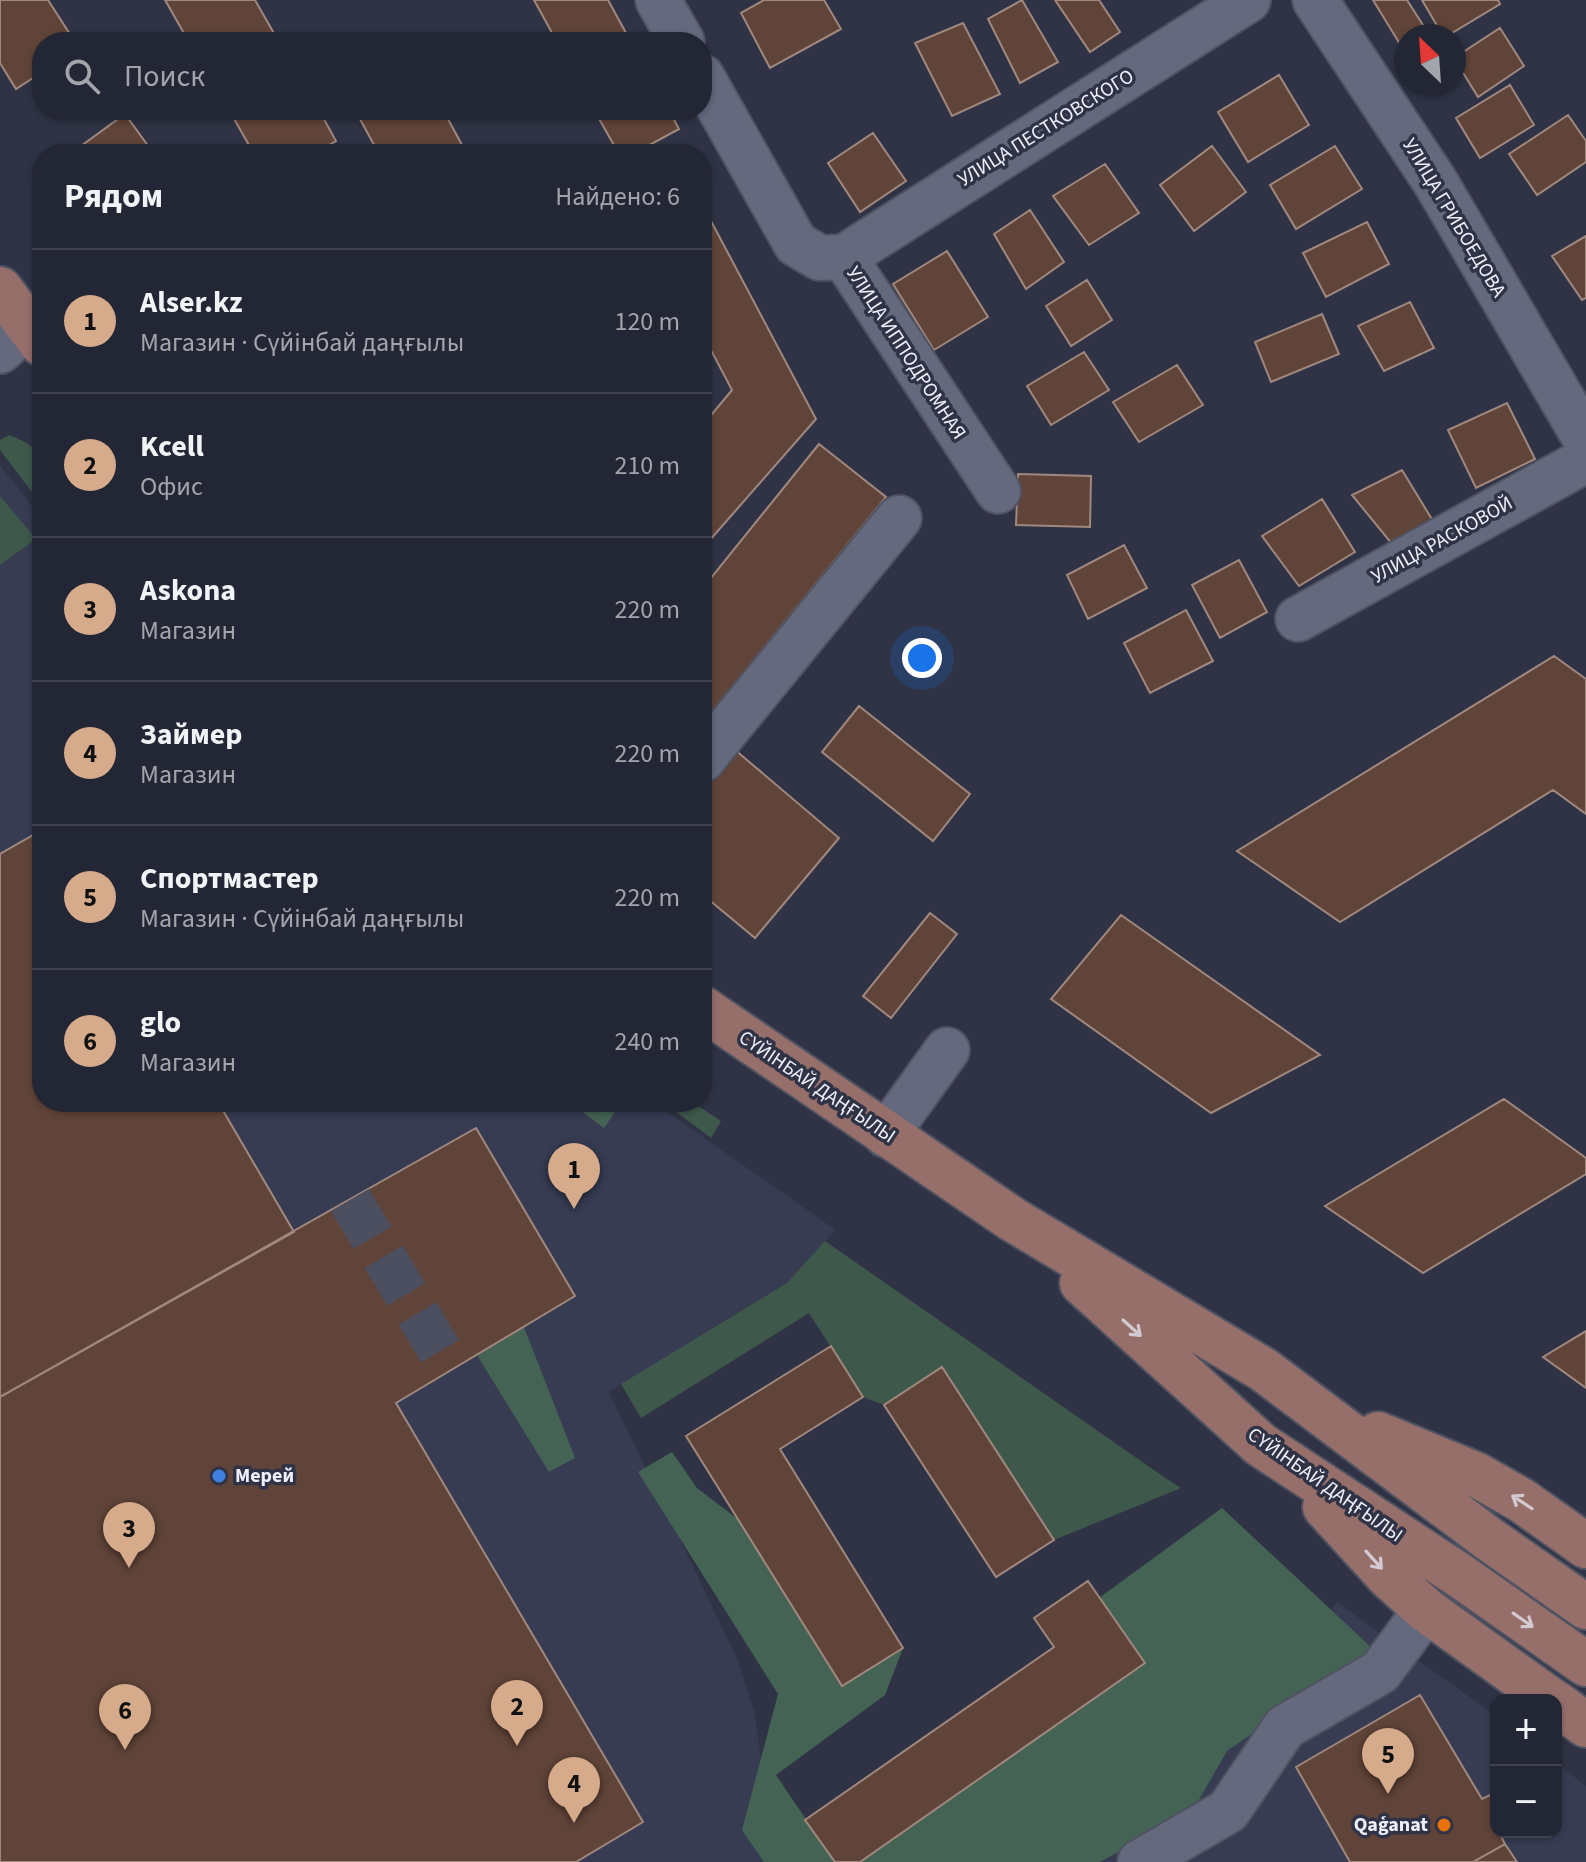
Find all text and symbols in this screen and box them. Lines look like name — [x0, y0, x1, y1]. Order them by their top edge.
north arrow — [1394, 24, 1466, 96]
search box — [32, 32, 712, 120]
icon: search — [60, 54, 104, 98]
text: Поиск — [124, 55, 205, 98]
street label: УЛИЦА ПЕСТКОВСКОГО — [953, 62, 1139, 194]
street label: УЛИЦА ГРИБОЕДОВА — [1395, 133, 1513, 303]
text: Рядом — [64, 172, 163, 221]
text: Найдено: 6 — [555, 178, 680, 215]
street label: УЛИЦА ИППОДРОМНАЯ — [839, 261, 973, 445]
text: Alser.kz — [140, 281, 243, 324]
text: 1 — [83, 303, 97, 340]
text: 120 m — [614, 303, 680, 340]
text: Магазин · Сүйінбай даңғылы — [140, 324, 464, 361]
text: Kcell — [140, 425, 204, 468]
text: 2 — [83, 447, 97, 484]
text: 210 m — [614, 447, 680, 484]
text: Офис — [140, 468, 203, 505]
street label: УЛИЦА РАСКОВОЙ — [1366, 490, 1518, 590]
text: Askona — [140, 569, 236, 612]
text: 3 — [83, 591, 97, 628]
text: 220 m — [614, 591, 680, 628]
text: Магазин — [140, 612, 236, 649]
your location — [902, 638, 942, 678]
text: Займер — [140, 713, 243, 756]
text: 4 — [83, 735, 97, 772]
text: 220 m — [614, 735, 680, 772]
text: Магазин — [140, 756, 236, 793]
text: Спортмастер — [140, 857, 319, 900]
text: 5 — [83, 879, 97, 916]
text: 220 m — [614, 879, 680, 916]
text: Магазин · Сүйінбай даңғылы — [140, 900, 464, 937]
text: glo — [140, 1001, 181, 1044]
text: 6 — [83, 1023, 97, 1060]
text: 240 m — [614, 1023, 680, 1060]
street label: СҮЙІНБАЙ ДАҢҒЫЛЫ — [733, 1024, 901, 1150]
text: Магазин — [140, 1044, 236, 1081]
pin: 1 — [548, 1143, 600, 1209]
one-way arrow — [1121, 1318, 1141, 1336]
street label: СҮЙІНБАЙ ДАҢҒЫЛЫ — [1242, 1421, 1408, 1549]
place label: Мерей — [235, 1462, 294, 1490]
marker: Мерей — [210, 1467, 228, 1485]
one-way arrow — [1511, 1493, 1534, 1509]
pin: 3 — [103, 1502, 155, 1568]
one-way arrow — [1364, 1550, 1382, 1570]
one-way arrow — [1511, 1612, 1533, 1628]
pin: 2 — [491, 1680, 543, 1746]
pin: 6 — [99, 1684, 151, 1750]
map controls — [1490, 1694, 1562, 1838]
button: + — [1490, 1694, 1562, 1766]
pin: 5 — [1362, 1728, 1414, 1794]
pin: 4 — [548, 1757, 600, 1823]
button: − — [1490, 1766, 1562, 1838]
place label: Qaģanat — [1354, 1811, 1428, 1839]
marker: Qaģanat — [1435, 1816, 1453, 1834]

